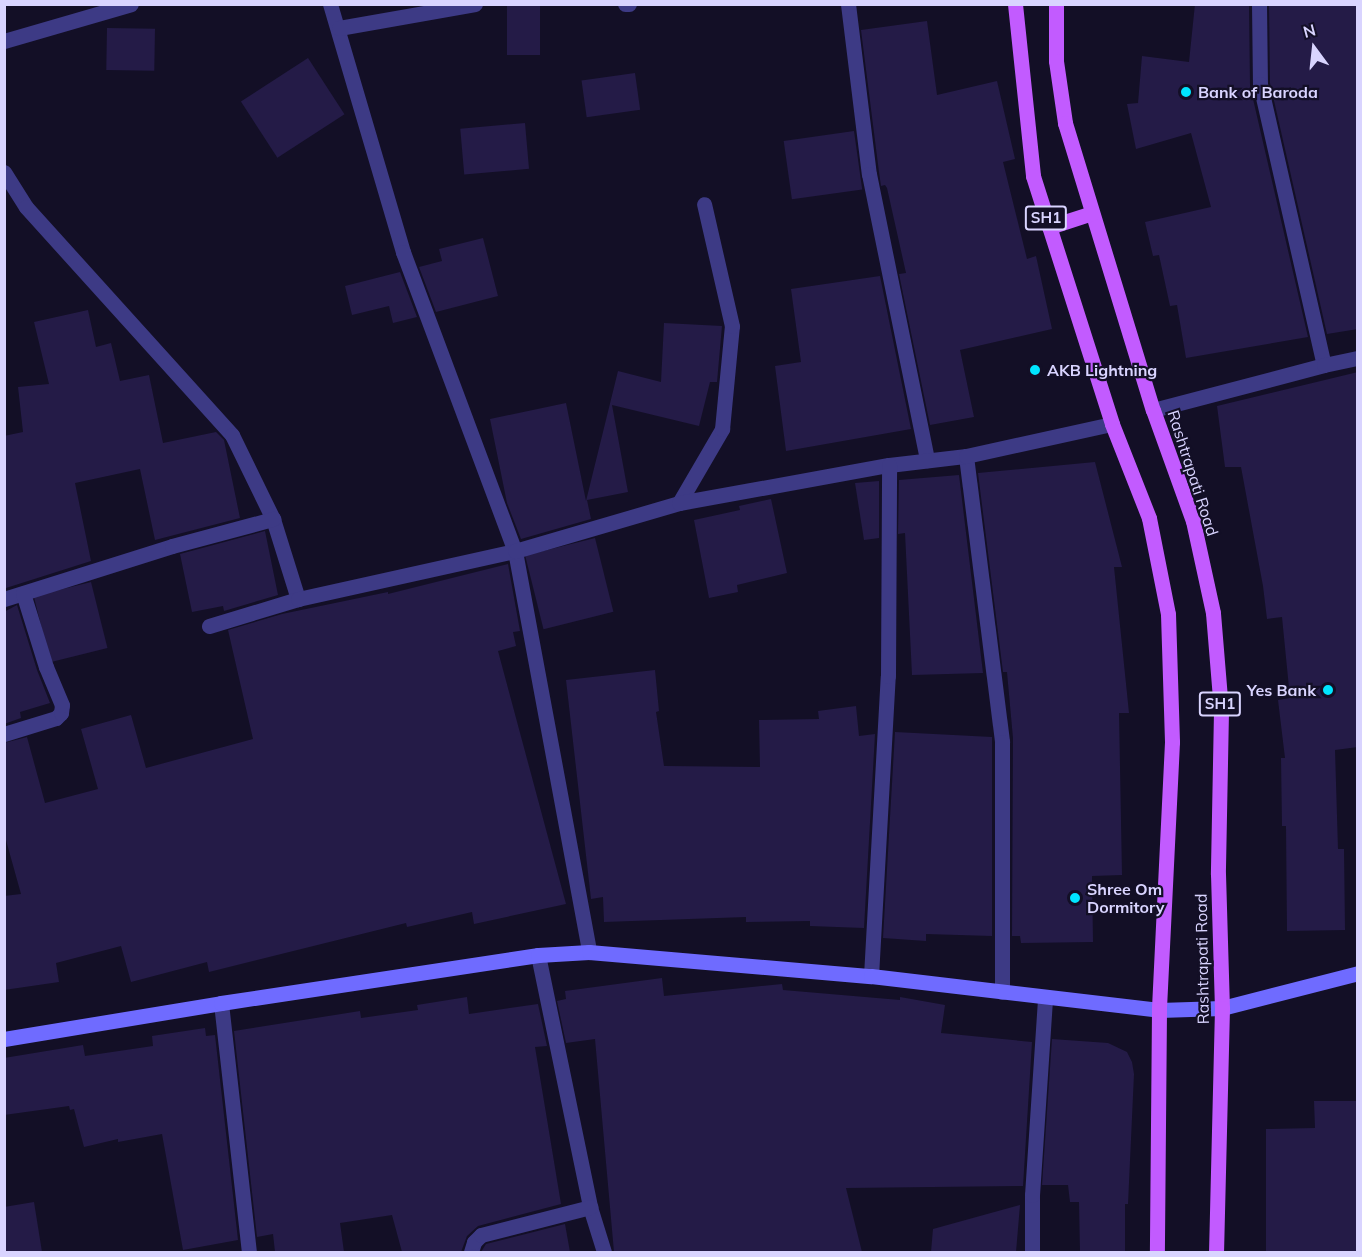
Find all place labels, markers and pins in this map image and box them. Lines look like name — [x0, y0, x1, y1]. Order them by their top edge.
place label: Bank of Baroda — [1198, 82, 1318, 102]
marker: Bank of Baroda — [1179, 85, 1193, 99]
place label: AKB Lightning — [1047, 360, 1157, 380]
marker: AKB Lightning — [1028, 363, 1042, 377]
place label: Yes Bank — [1247, 680, 1316, 700]
marker: Yes Bank — [1321, 683, 1335, 697]
place label: Shree Om Dormitory — [1087, 879, 1164, 917]
marker: Shree Om Dormitory — [1068, 891, 1082, 905]

